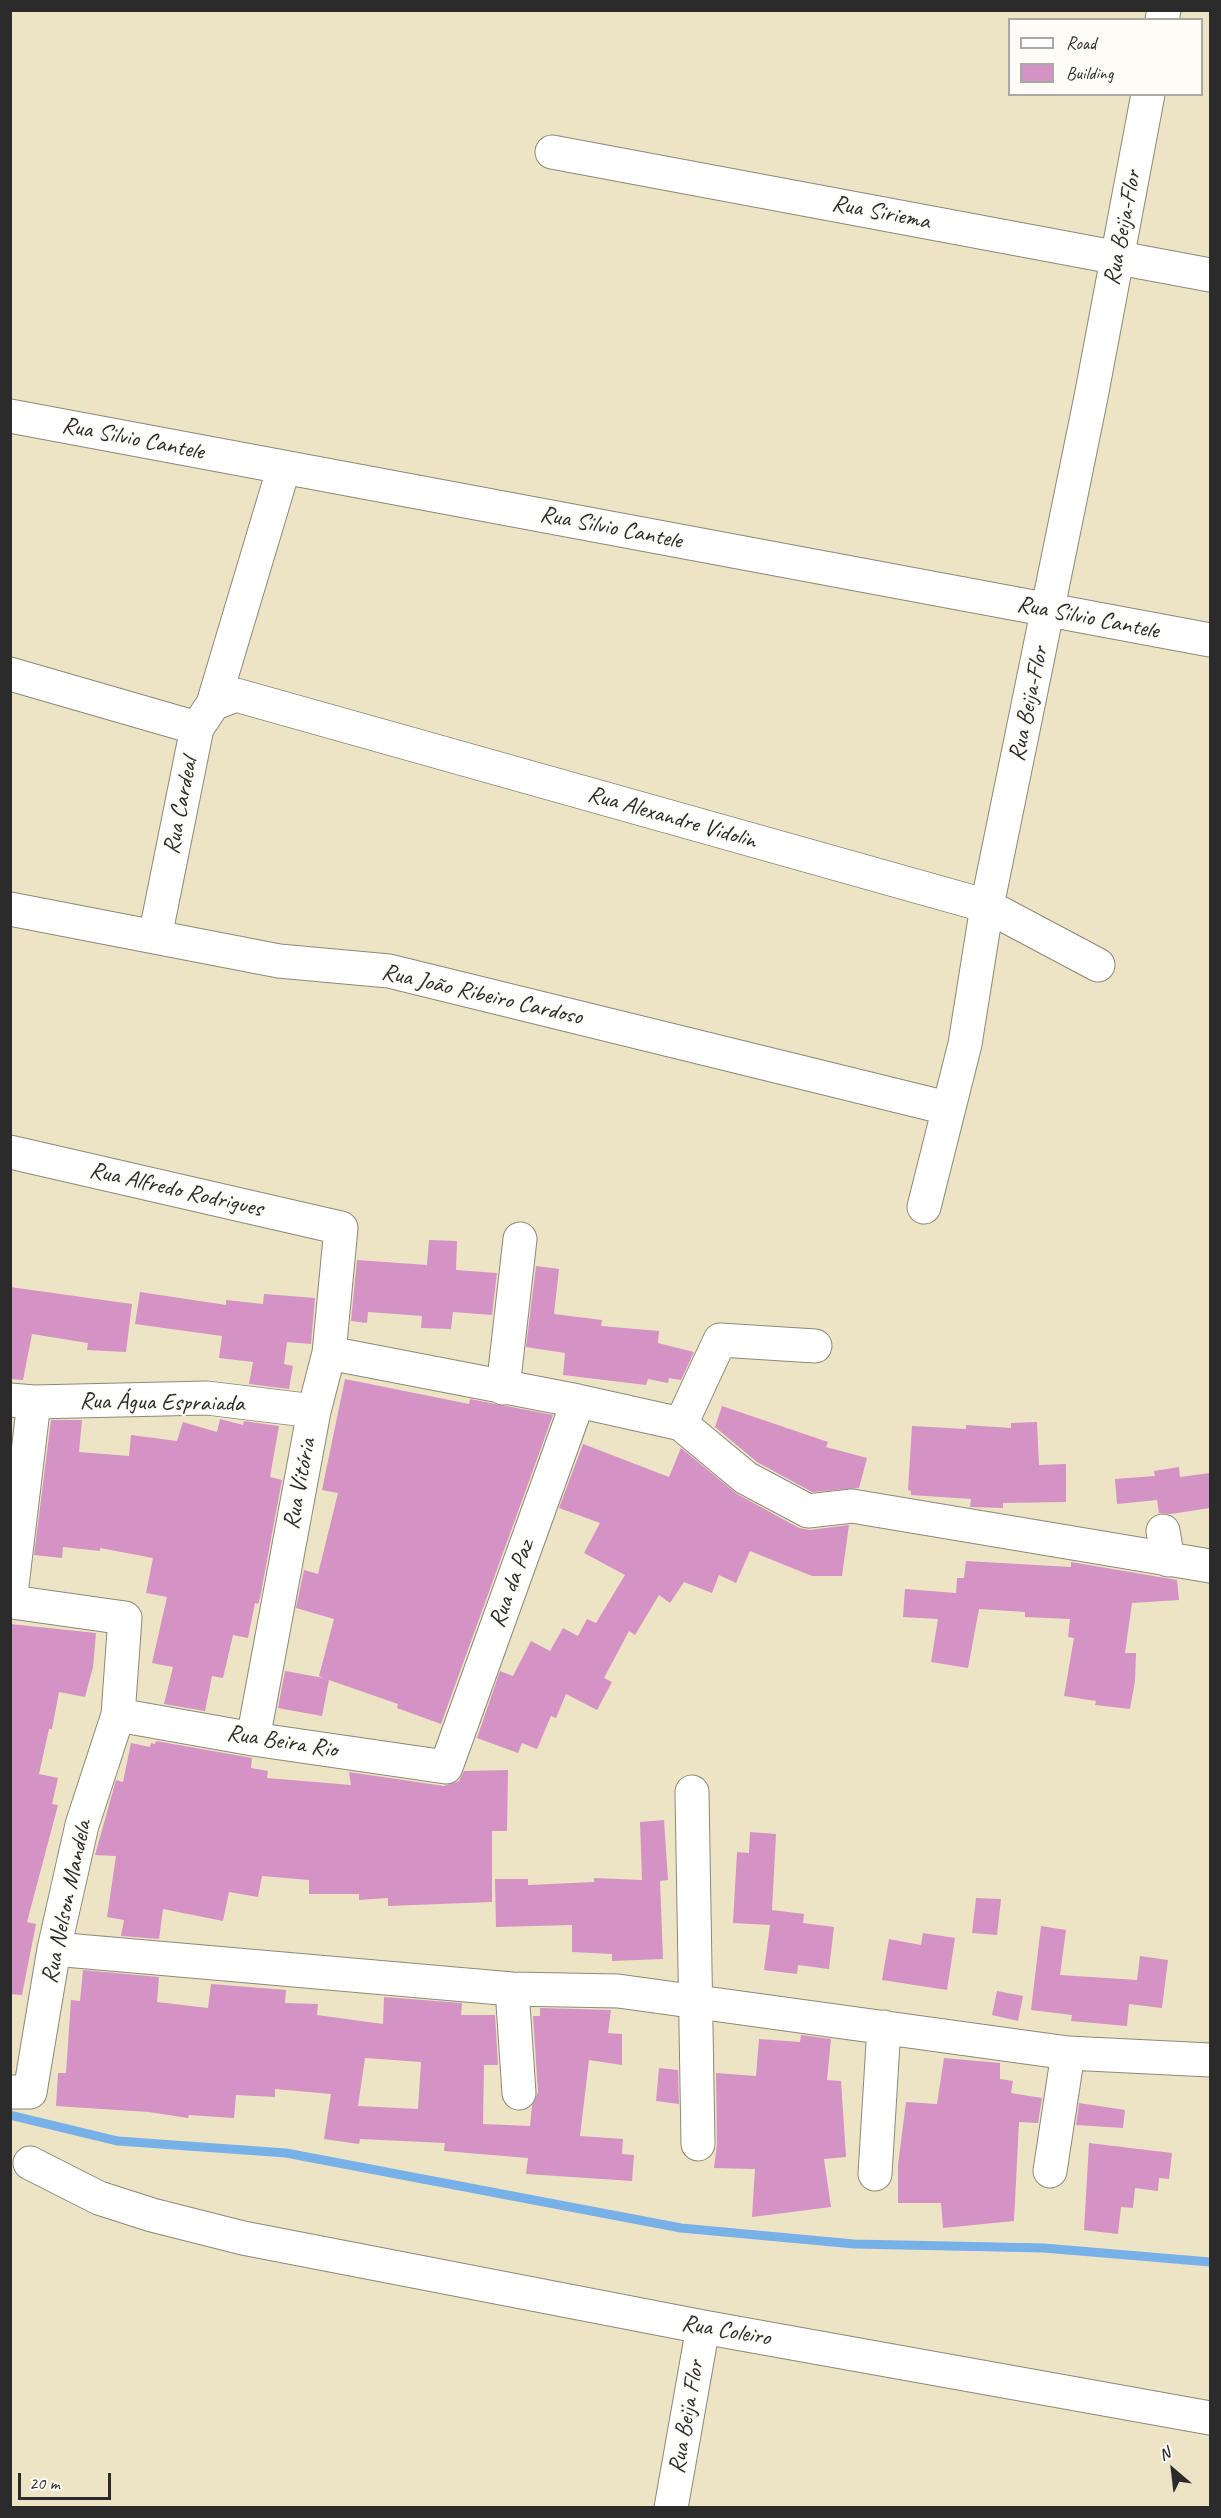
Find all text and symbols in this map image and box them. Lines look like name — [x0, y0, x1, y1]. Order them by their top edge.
legend — [1008, 18, 1203, 96]
text: Road — [1066, 32, 1096, 54]
text: Building — [1066, 62, 1113, 84]
street label: Rua Beija-Flor — [1098, 168, 1148, 288]
street label: Rua Siriema — [830, 189, 932, 237]
street label: Rua Silvio Cantele — [60, 411, 206, 467]
street label: Rua Silvio Cantele — [538, 500, 684, 556]
street label: Rua Silvio Cantele — [1015, 590, 1161, 646]
street label: Rua Beija-Flor — [1003, 644, 1055, 764]
street label: Rua Cardeal — [158, 755, 204, 857]
street label: Rua Alexandre Vidolin — [584, 780, 760, 856]
street label: Rua João Ribeiro Cardoso — [379, 958, 585, 1032]
street label: Rua Alfredo Rodrigues — [87, 1156, 265, 1224]
street label: Rua Água Espraiada — [79, 1387, 245, 1419]
street label: Rua Vitória — [277, 1436, 323, 1532]
street label: Rua da Paz — [483, 1537, 541, 1631]
street label: Rua Beira Rio — [225, 1719, 339, 1765]
street label: Rua Nelson Mandela — [36, 1818, 98, 1986]
street label: Rua Coleiro — [679, 2309, 773, 2353]
street label: Rua Beija Flor — [663, 2358, 711, 2476]
north arrow — [1143, 2440, 1203, 2500]
text: N — [1155, 2443, 1174, 2465]
scale bar — [21, 2461, 114, 2499]
text: 20 m — [29, 2472, 60, 2494]

